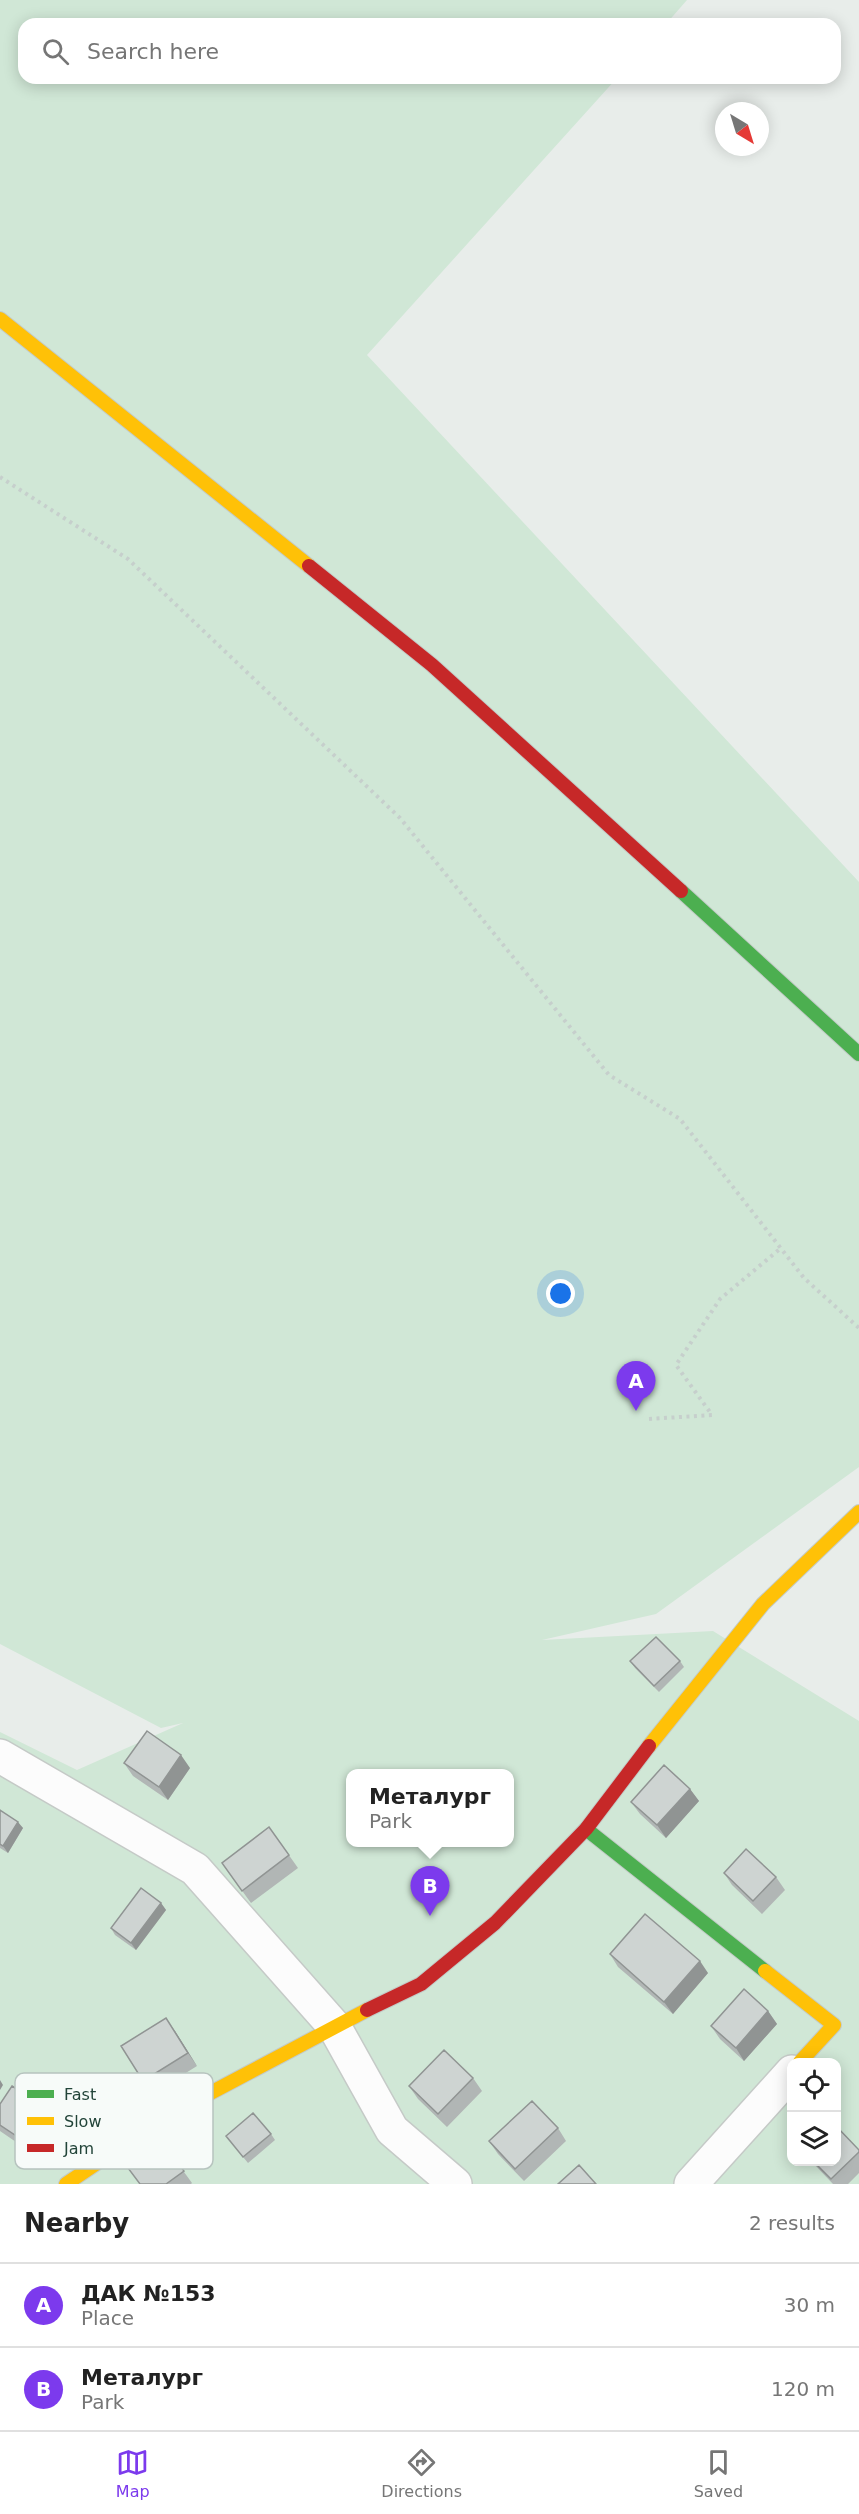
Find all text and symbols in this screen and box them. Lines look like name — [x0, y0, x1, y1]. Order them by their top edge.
search box — [18, 18, 841, 84]
icon: search — [39, 35, 72, 68]
text: Search here — [87, 39, 219, 64]
north arrow — [715, 102, 769, 156]
your location — [546, 1279, 575, 1308]
pin: A — [616, 1362, 656, 1411]
popup — [346, 1769, 514, 1847]
text: Металург — [369, 1784, 491, 1809]
text: Park — [369, 1809, 412, 1833]
pin: B — [410, 1866, 450, 1916]
map controls — [787, 2058, 841, 2166]
button: locate — [787, 2058, 841, 2112]
legend — [15, 2073, 213, 2169]
text: Fast — [64, 2085, 96, 2104]
text: Slow — [64, 2112, 101, 2131]
button: layers — [787, 2112, 841, 2166]
text: Jam — [63, 2139, 94, 2158]
text: Nearby — [24, 2208, 129, 2238]
text: 2 results — [749, 2211, 835, 2235]
text: ДАК №153 — [81, 2281, 216, 2306]
text: A — [36, 2293, 51, 2317]
text: 30 m — [784, 2293, 835, 2317]
text: Place — [81, 2306, 134, 2330]
text: Металург — [81, 2365, 203, 2390]
text: B — [36, 2377, 51, 2401]
text: 120 m — [771, 2377, 835, 2401]
text: Park — [81, 2390, 124, 2414]
tab: Map — [116, 2446, 150, 2501]
tab: Directions — [381, 2446, 462, 2501]
tab: Saved — [694, 2446, 743, 2501]

